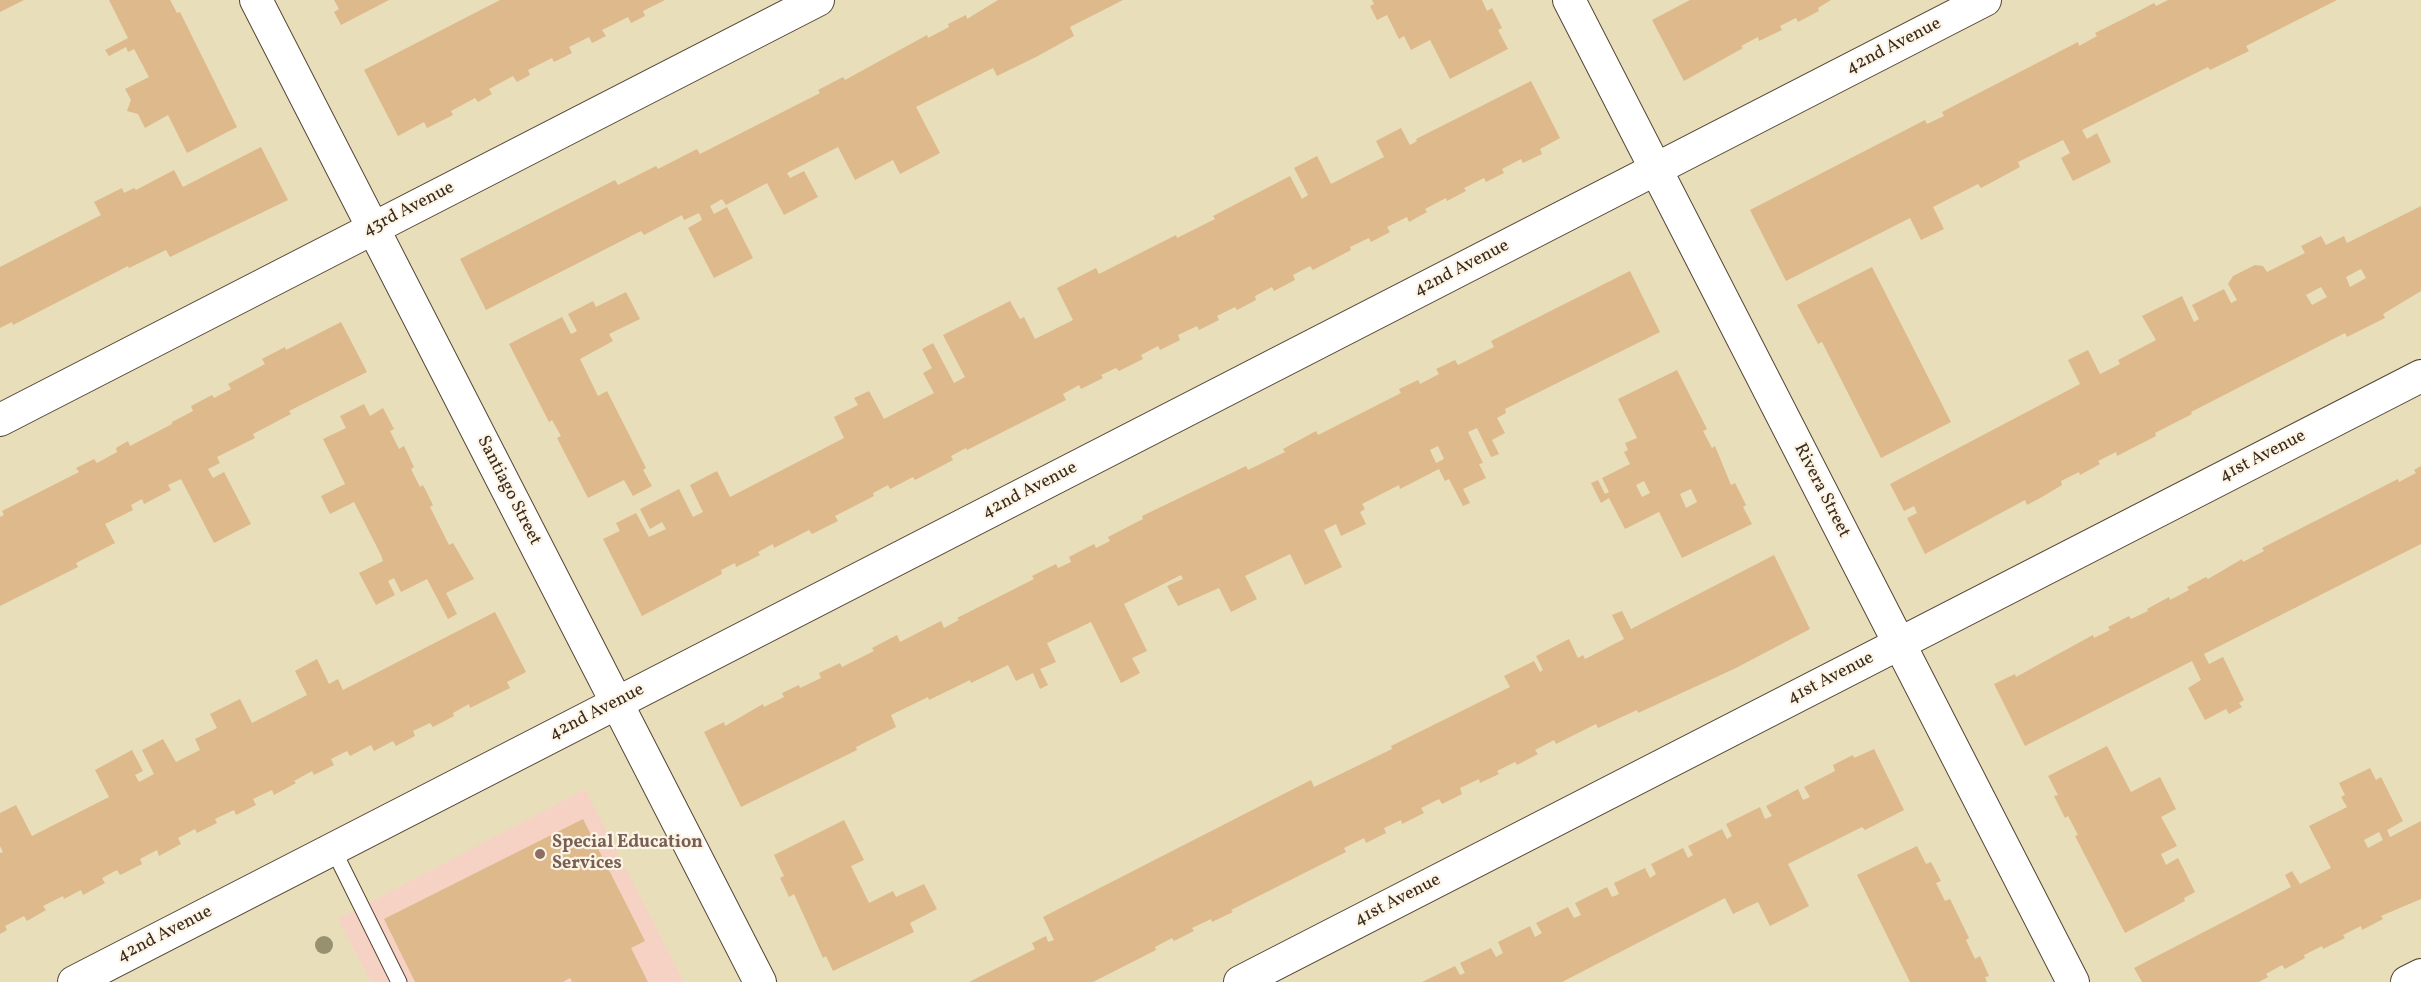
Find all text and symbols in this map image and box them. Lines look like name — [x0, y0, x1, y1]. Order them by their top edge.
street label: 42nd Avenue — [1843, 14, 1945, 80]
street label: 43rd Avenue — [360, 178, 458, 242]
street label: 42nd Avenue — [1411, 236, 1513, 302]
street label: 41st Avenue — [2216, 426, 2310, 488]
street label: Santiago Street — [471, 433, 545, 549]
street label: Rivera Street — [1788, 440, 1854, 542]
street label: 42nd Avenue — [979, 458, 1081, 524]
street label: 41st Avenue — [1784, 648, 1878, 710]
street label: 42nd Avenue — [546, 680, 648, 746]
place label: Special Education Services — [552, 833, 703, 876]
marker: Special Education Services — [533, 847, 547, 861]
street label: 41st Avenue — [1351, 870, 1445, 932]
street label: 42nd Avenue — [114, 902, 216, 968]

